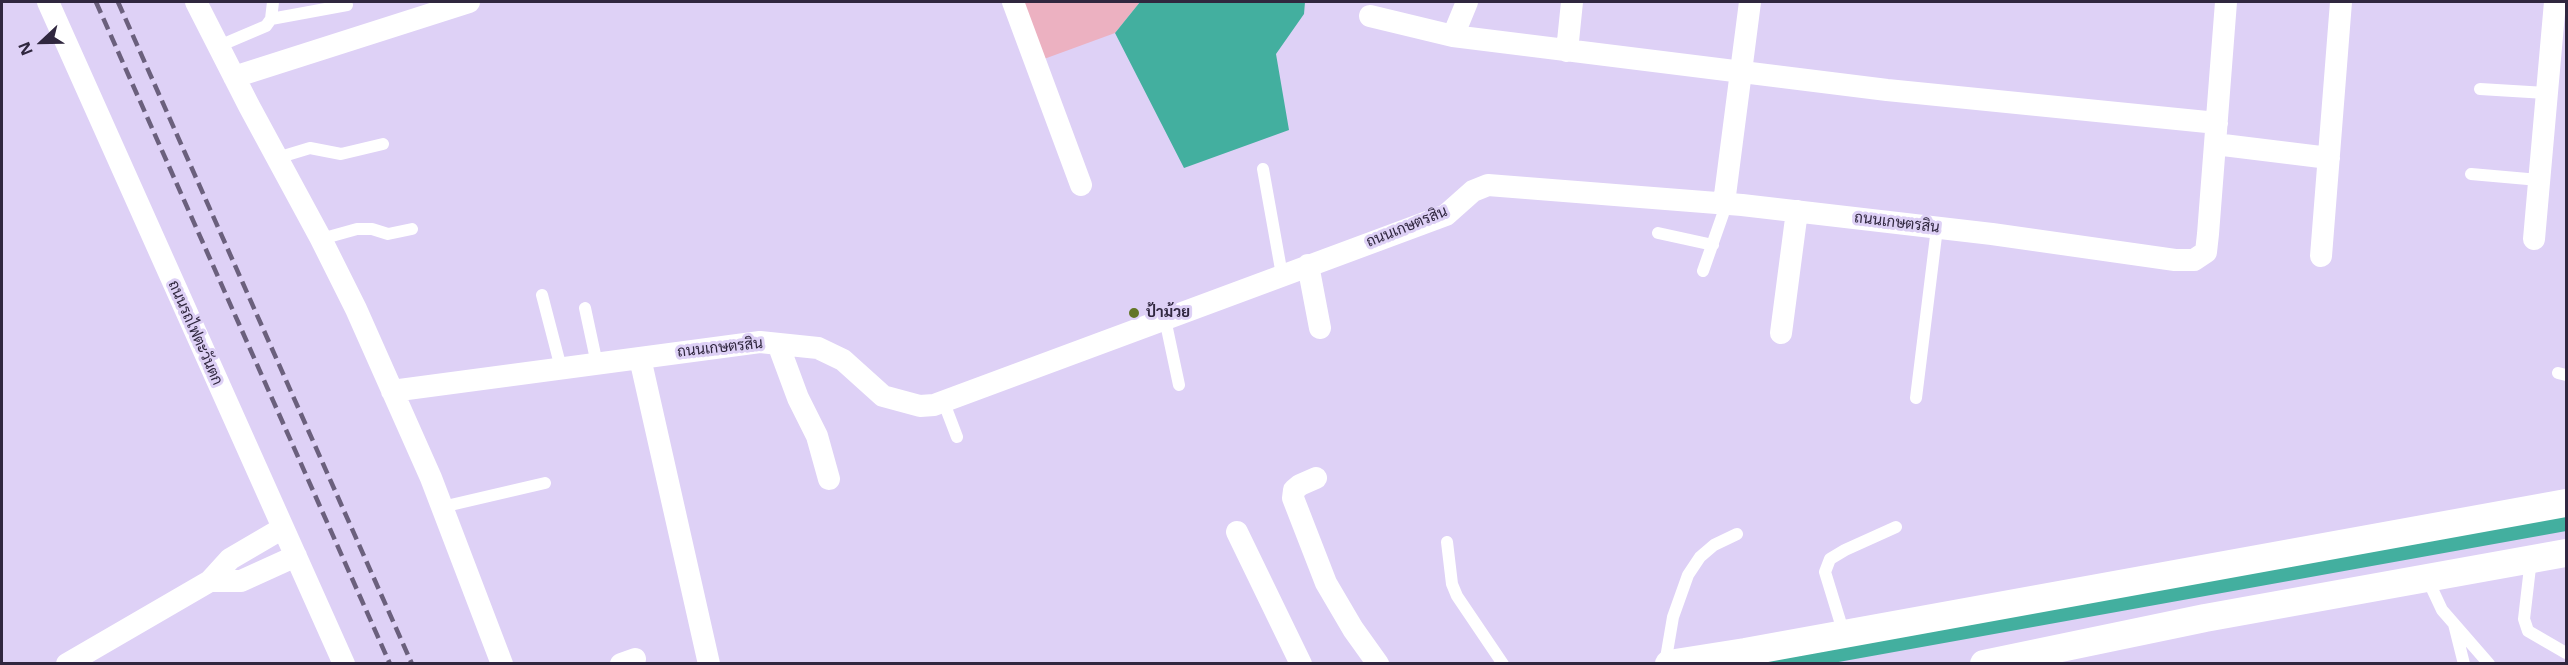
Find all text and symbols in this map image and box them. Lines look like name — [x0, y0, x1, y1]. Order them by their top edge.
north arrow — [12, 12, 72, 72]
text: N — [13, 39, 38, 59]
street label: ถนนเกษตรสิน — [1364, 203, 1450, 251]
street label: ถนนเกษตรสิน — [1853, 209, 1941, 237]
street label: ถนนรถไฟตะวันตก — [164, 278, 226, 388]
place label: ป้าม้วย — [1146, 304, 1190, 322]
marker: ป้าม้วย — [1127, 306, 1141, 320]
street label: ถนนเกษตรสิน — [676, 335, 764, 361]

